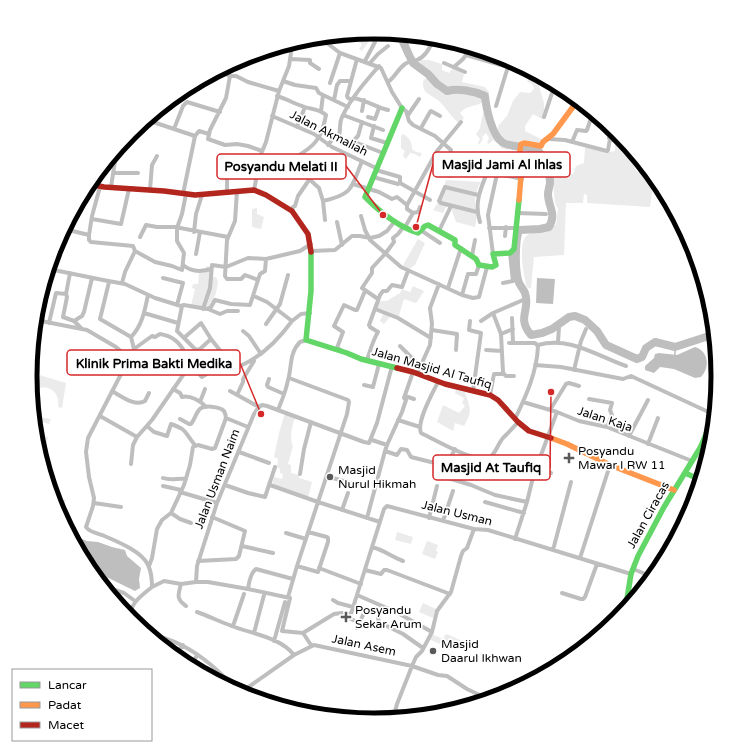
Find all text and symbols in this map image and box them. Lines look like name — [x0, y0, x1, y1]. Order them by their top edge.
street label: Jalan Akmaliah — [288, 107, 370, 159]
callout: Masjid Jami Al Ihlas — [433, 152, 570, 177]
callout: Posyandu Melati II — [217, 154, 346, 179]
text: Masjid Jami Al Ihlas — [442, 157, 562, 173]
text: Posyandu Melati II — [224, 159, 338, 175]
street label: Jalan Masjid Al Taufiq — [371, 344, 493, 392]
callout: Klinik Prima Bakti Medika — [67, 350, 240, 375]
text: Klinik Prima Bakti Medika — [76, 356, 232, 372]
street label: Jalan Kaja — [576, 404, 634, 434]
street label: Jalan Usman Naim — [192, 427, 242, 531]
place label: Posyandu Mawar I RW 11 — [578, 444, 666, 472]
marker: Posyandu Mawar I RW 11 — [563, 452, 575, 464]
callout: Masjid At Taufiq — [433, 455, 550, 480]
text: Masjid At Taufiq — [441, 460, 541, 476]
place label: Masjid Nurul Hikmah — [338, 463, 416, 491]
marker: Masjid Nurul Hikmah — [325, 472, 335, 482]
street label: Jalan Ciracas — [624, 479, 672, 551]
street label: Jalan Usman — [420, 497, 494, 529]
place label: Posyandu Sekar Arum — [355, 603, 422, 631]
marker: Posyandu Sekar Arum — [340, 611, 352, 623]
street label: Jalan Asem — [331, 631, 397, 659]
place label: Masjid Daarul Ikhwan — [441, 637, 522, 665]
marker: Masjid Daarul Ikhwan — [428, 646, 438, 656]
legend — [12, 669, 152, 741]
text: Lancar — [48, 678, 87, 692]
text: Padat — [48, 698, 82, 712]
text: Macet — [48, 718, 84, 732]

